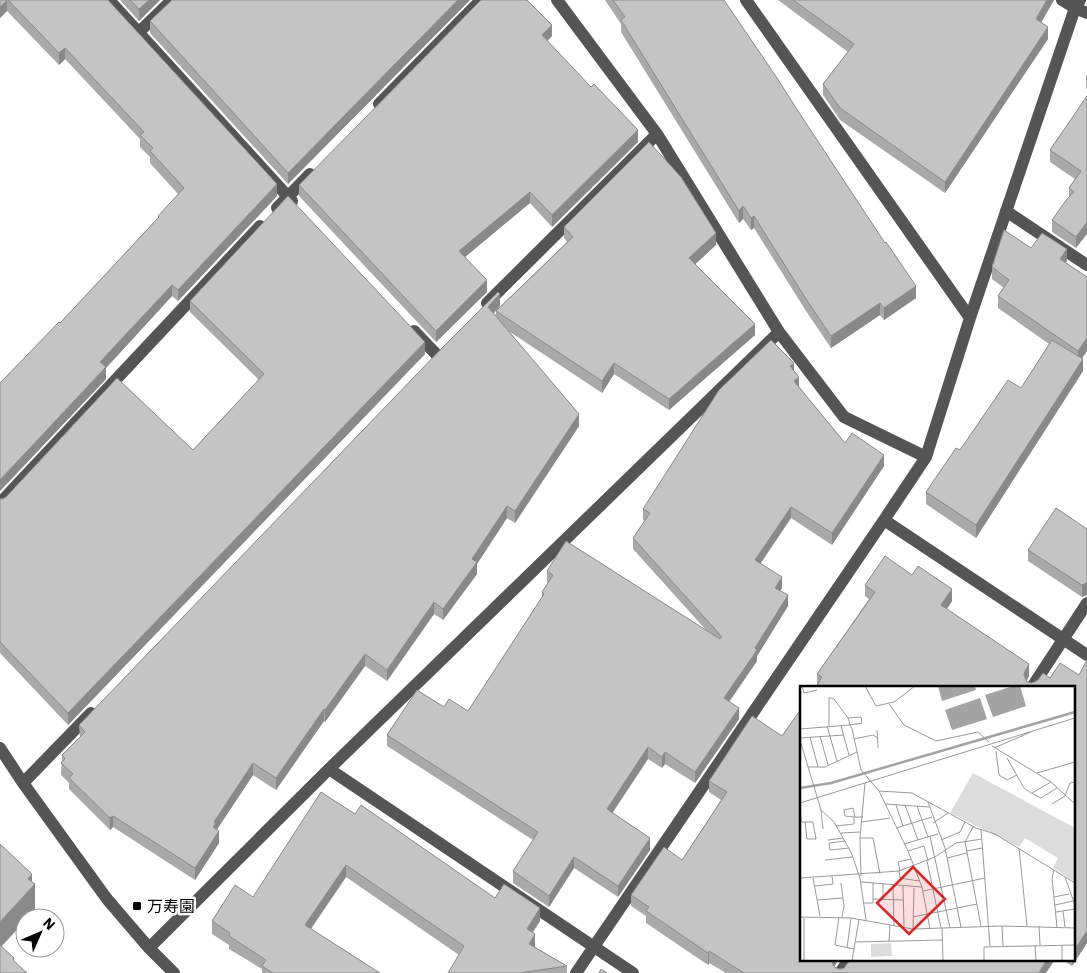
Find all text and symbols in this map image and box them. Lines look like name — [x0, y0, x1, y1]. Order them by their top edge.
inset map — [800, 686, 1074, 960]
place label: 万寿園 — [147, 896, 195, 916]
marker: 万寿園 — [131, 900, 143, 912]
north arrow — [15, 908, 65, 958]
text: N — [39, 914, 59, 934]

